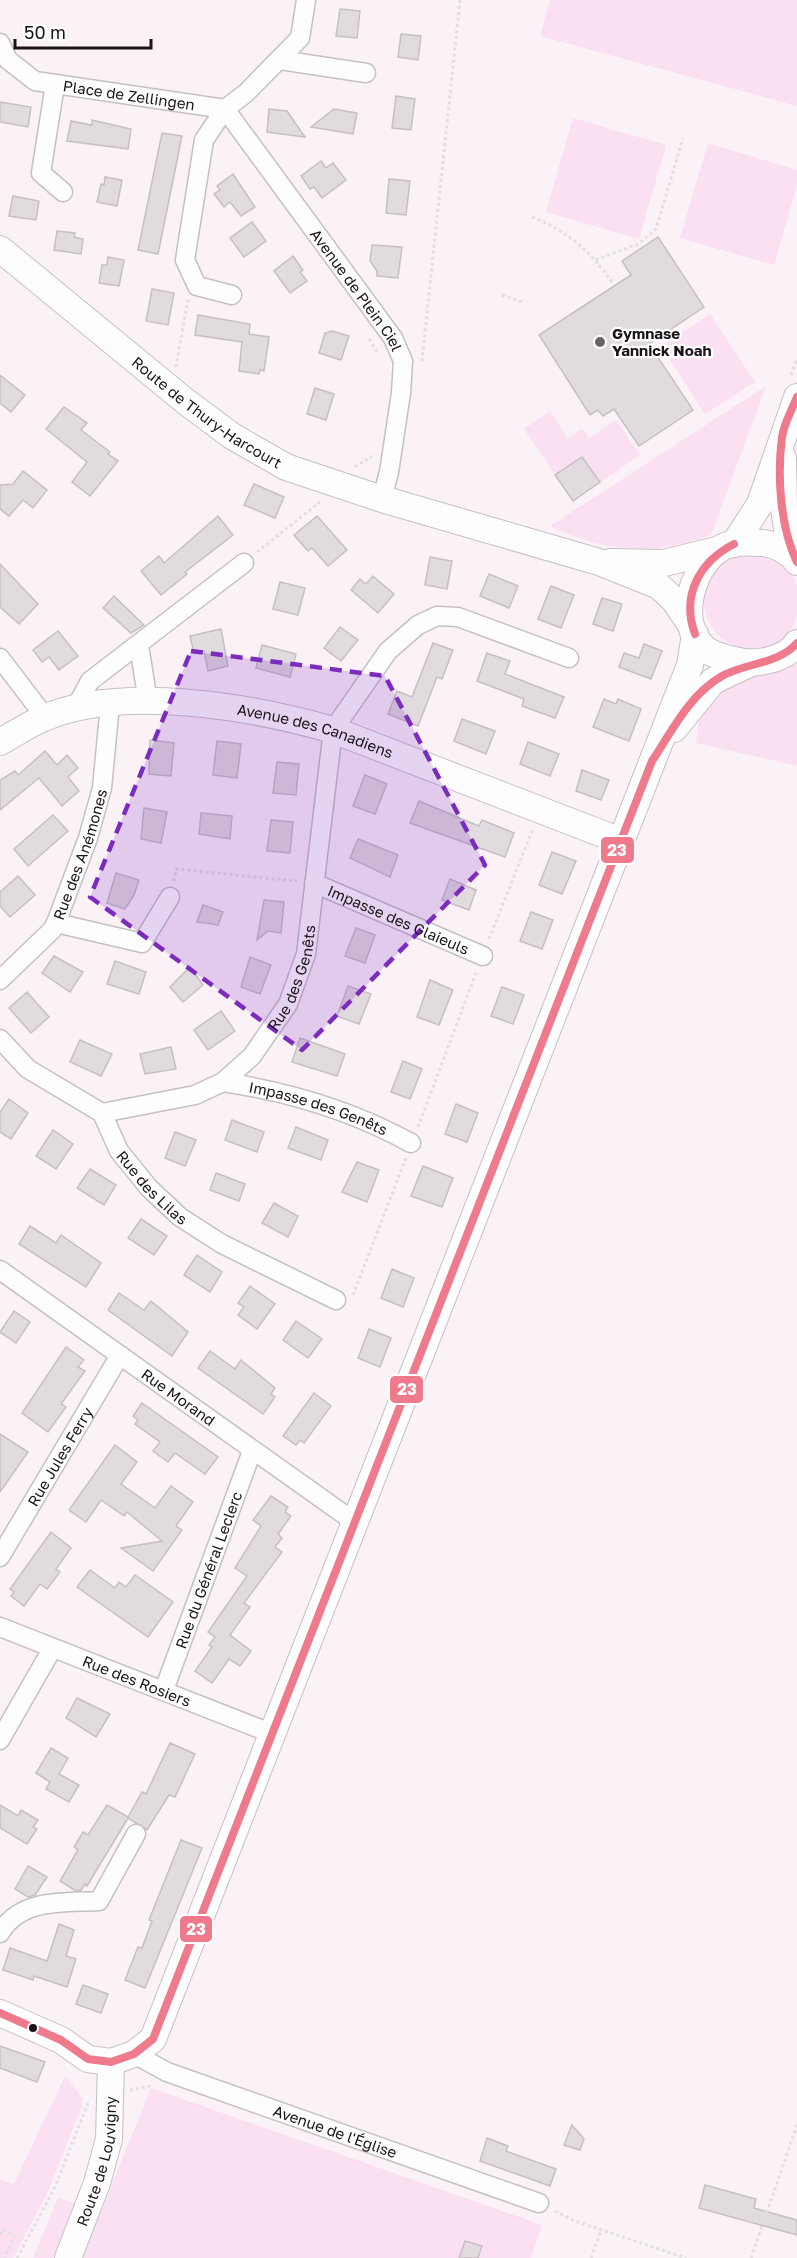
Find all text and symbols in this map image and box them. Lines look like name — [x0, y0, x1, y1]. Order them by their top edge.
scale bar — [15, 12, 152, 50]
text: 50 m — [24, 21, 66, 43]
street label: Place de Zellingen — [62, 76, 196, 113]
street label: Avenue de Plein Ciel — [307, 225, 407, 354]
place label: Gymnase Yannick Noah — [612, 324, 712, 359]
marker: Gymnase Yannick Noah — [593, 335, 607, 349]
street label: Route de Thury-Harcourt — [129, 352, 285, 472]
street label: Avenue des Canadiens — [236, 700, 396, 761]
street label: Rue des Anémones — [49, 787, 110, 922]
line badge: 23 — [600, 836, 635, 864]
text: 23 — [607, 840, 627, 860]
street label: Impasse des Glaieuls — [325, 881, 472, 958]
street label: Rue des Genêts — [264, 924, 318, 1034]
street label: Impasse des Genêts — [248, 1078, 391, 1139]
street label: Rue des Lilas — [113, 1147, 190, 1228]
street label: Rue Morand — [138, 1365, 219, 1429]
line badge: 23 — [389, 1375, 424, 1404]
text: 23 — [397, 1379, 417, 1399]
street label: Rue Jules Ferry — [23, 1403, 96, 1509]
street label: Rue du Général Leclerc — [171, 1489, 245, 1651]
street label: Rue des Rosiers — [80, 1651, 194, 1710]
line badge: 23 — [179, 1915, 213, 1943]
text: 23 — [186, 1919, 206, 1939]
unlabelled marker — [27, 2022, 39, 2034]
street label: Route de Louvigny — [72, 2095, 119, 2229]
street label: Avenue de l'Église — [271, 2101, 400, 2161]

